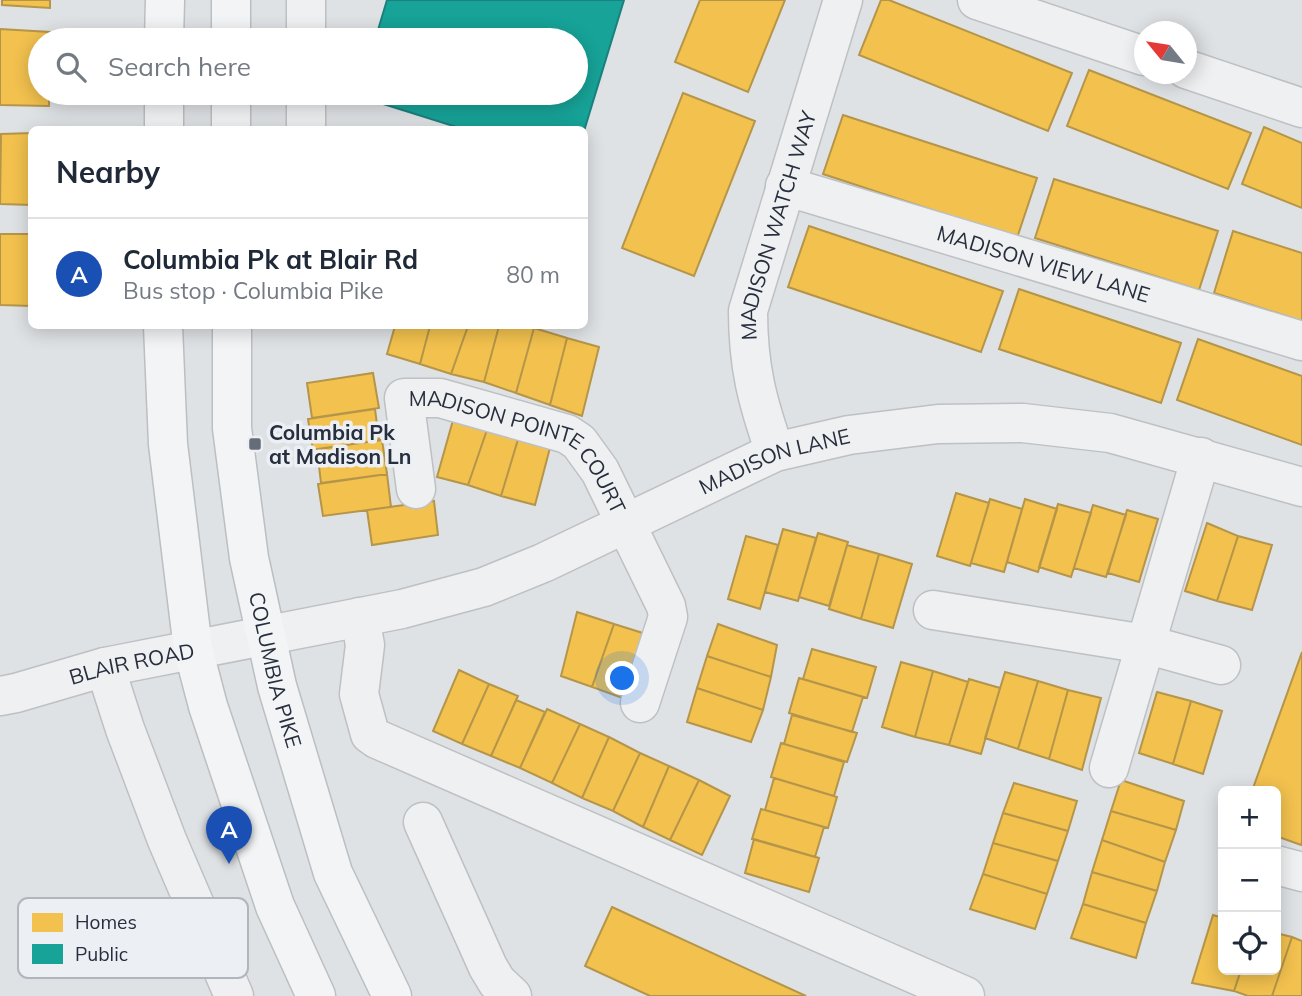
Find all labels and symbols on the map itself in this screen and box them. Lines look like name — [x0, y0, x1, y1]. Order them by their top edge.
north arrow — [1134, 21, 1197, 84]
street label: MADISON WATCH WAY — [735, 108, 821, 341]
street label: MADISON VIEW LANE — [934, 219, 1153, 308]
street label: MADISON POINTE COURT — [409, 385, 632, 518]
place label: Columbia Pk at Madison Ln — [269, 419, 411, 469]
street label: MADISON LANE — [694, 422, 852, 500]
marker: Columbia Pk at Madison Ln — [247, 436, 263, 452]
street label: COLUMBIA PIKE — [244, 589, 308, 751]
street label: BLAIR ROAD — [66, 637, 197, 690]
your location — [605, 661, 639, 695]
pin: A — [206, 806, 252, 864]
legend — [18, 898, 248, 978]
text: Homes — [75, 910, 137, 934]
text: Public — [75, 942, 128, 966]

